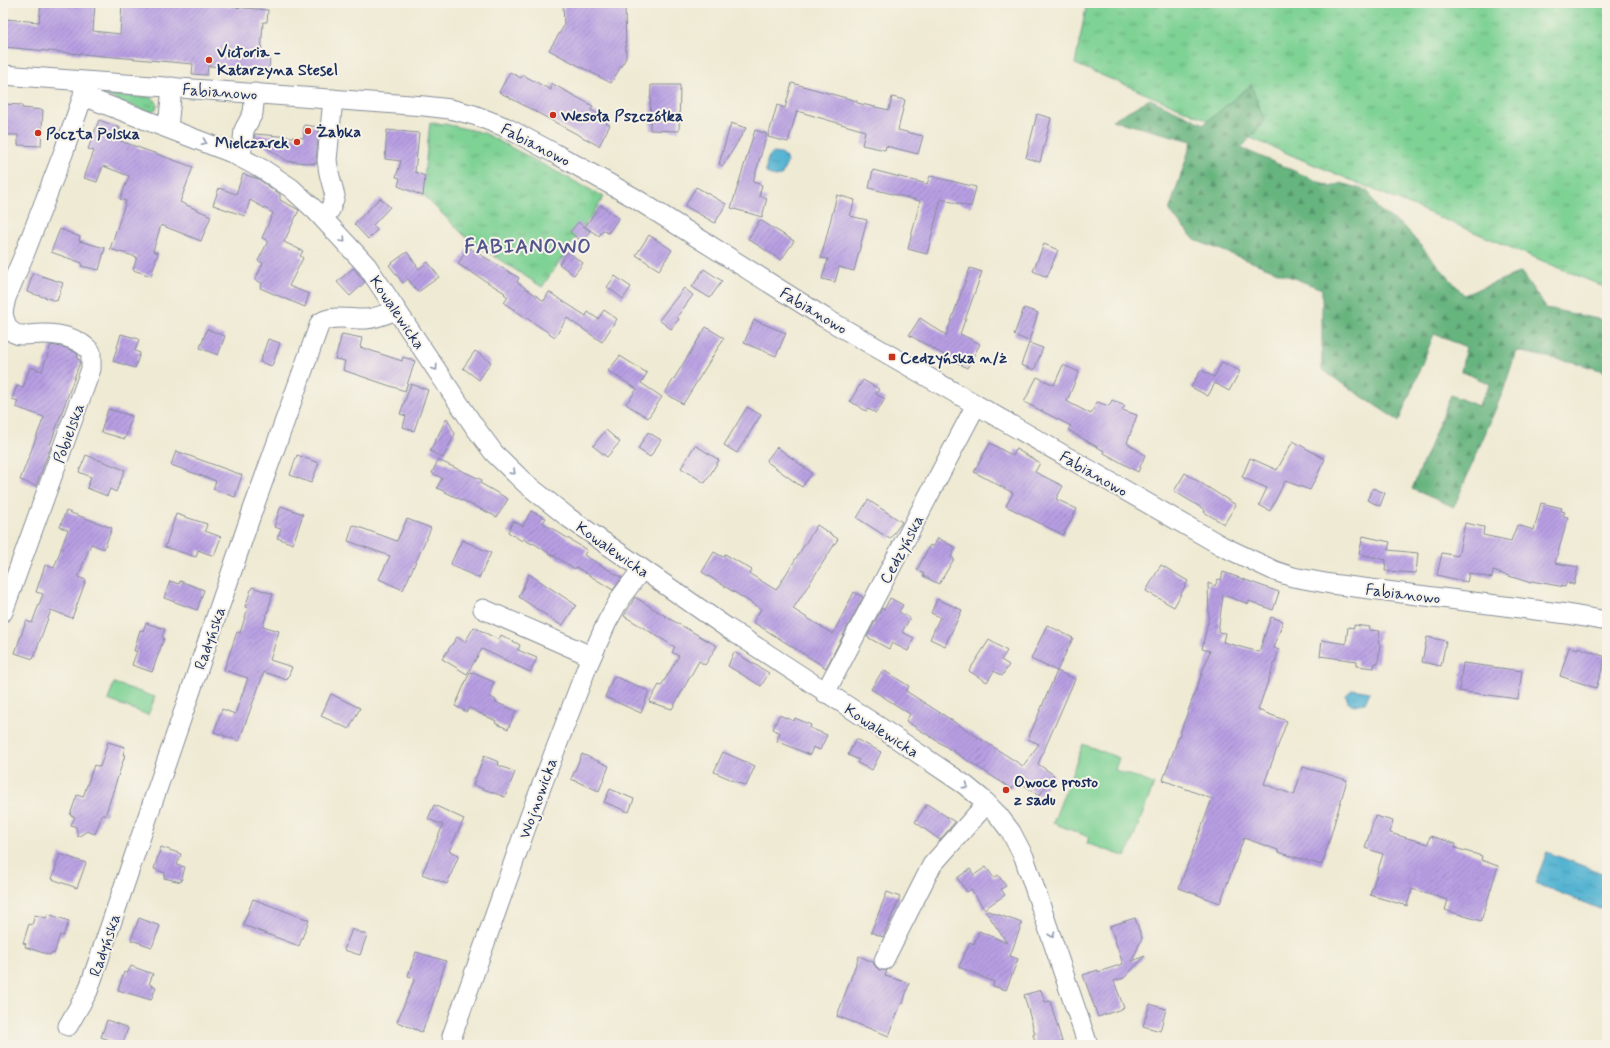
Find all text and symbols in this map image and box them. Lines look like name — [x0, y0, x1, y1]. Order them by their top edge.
place label: Victoria - Katarzyna Stesel — [217, 42, 338, 81]
marker: Victoria - Katarzyna Stesel — [204, 55, 214, 65]
street label: Fabianowo — [182, 79, 258, 106]
place label: Wesoła Pszczółka — [560, 106, 683, 127]
marker: Wesoła Pszczółka — [548, 110, 558, 120]
street label: Fabianowo — [497, 119, 574, 172]
place label: Żabka — [316, 122, 361, 143]
place label: Poczta Polska — [46, 124, 140, 145]
marker: Żabka — [303, 126, 313, 136]
marker: Poczta Polska — [33, 128, 43, 138]
place label: Mielczarek — [215, 133, 289, 154]
marker: Mielczarek — [292, 137, 302, 147]
one-way arrow — [201, 138, 208, 146]
district label: FABIANOWO — [464, 234, 592, 261]
one-way arrow — [338, 235, 346, 243]
street label: Kowalewicka — [364, 272, 429, 354]
street label: Fabianowo — [776, 283, 851, 340]
place label: Cedzyńska n/ż — [900, 348, 1007, 369]
marker: Cedzyńska n/ż — [887, 352, 897, 362]
one-way arrow — [430, 364, 438, 371]
street label: Pobielska — [49, 401, 90, 466]
street label: Fabianowo — [1055, 446, 1131, 502]
one-way arrow — [508, 467, 516, 474]
street label: Cedzyńska — [875, 512, 929, 588]
street label: Kowalewicka — [571, 517, 653, 583]
street label: Fabianowo — [1364, 579, 1441, 609]
street label: Radyńska — [190, 604, 231, 673]
street label: Kowalewicka — [840, 699, 923, 763]
street label: Wojnowicka — [514, 755, 563, 842]
place label: Owoce prosto z sadu — [1014, 772, 1098, 811]
one-way arrow — [962, 781, 969, 788]
marker: Owoce prosto z sadu — [1001, 785, 1011, 795]
street label: Radyńska — [85, 911, 126, 980]
one-way arrow — [1047, 931, 1055, 938]

